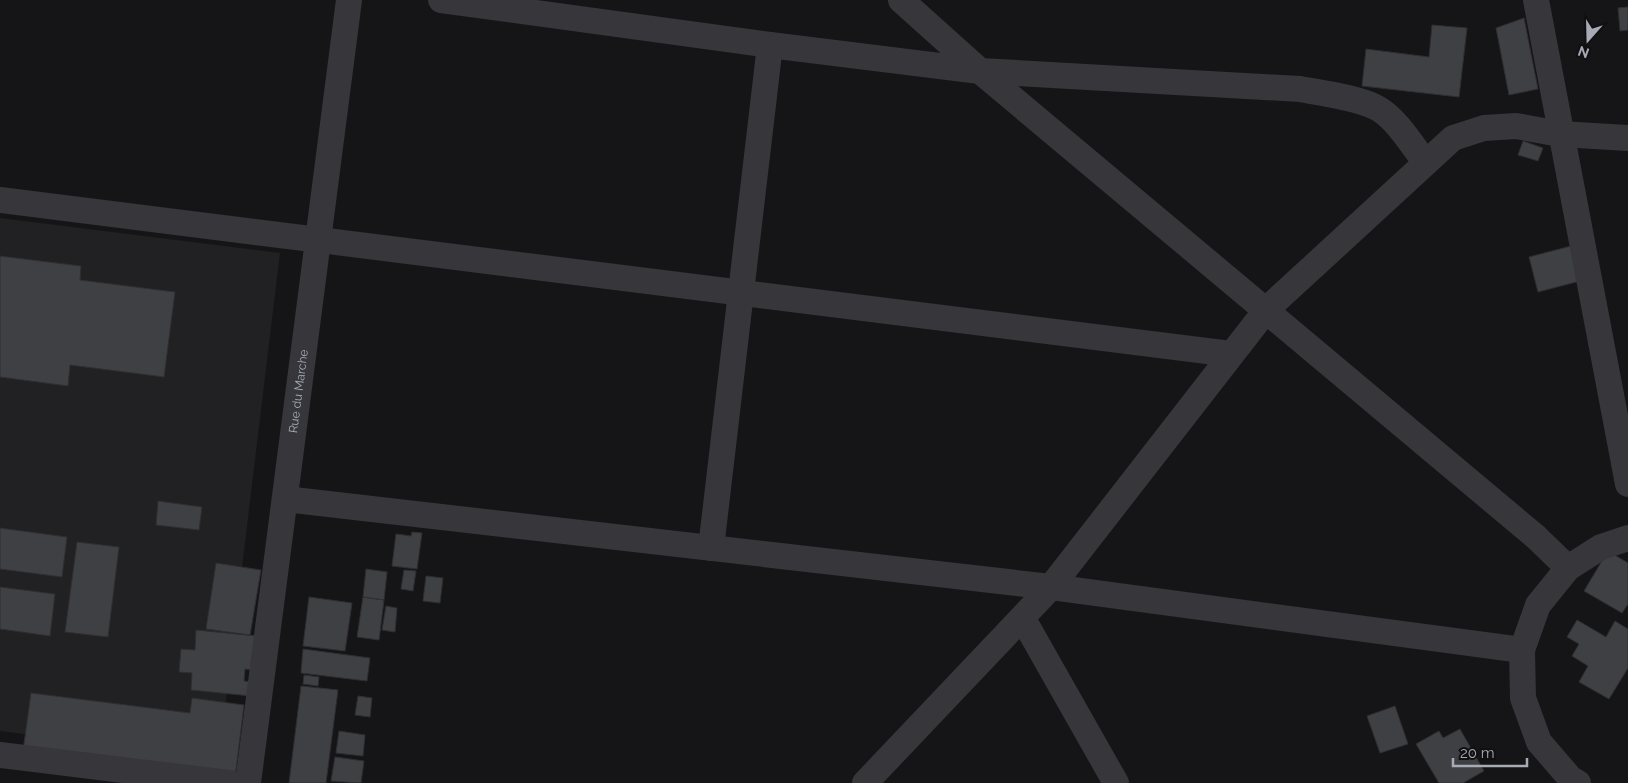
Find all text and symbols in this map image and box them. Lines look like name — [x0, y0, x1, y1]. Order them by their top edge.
north arrow — [1563, 15, 1613, 65]
text: N — [1576, 43, 1591, 62]
street label: Rue du Marche — [286, 349, 311, 434]
scale bar — [1453, 736, 1527, 768]
text: 20 m — [1460, 744, 1495, 762]

